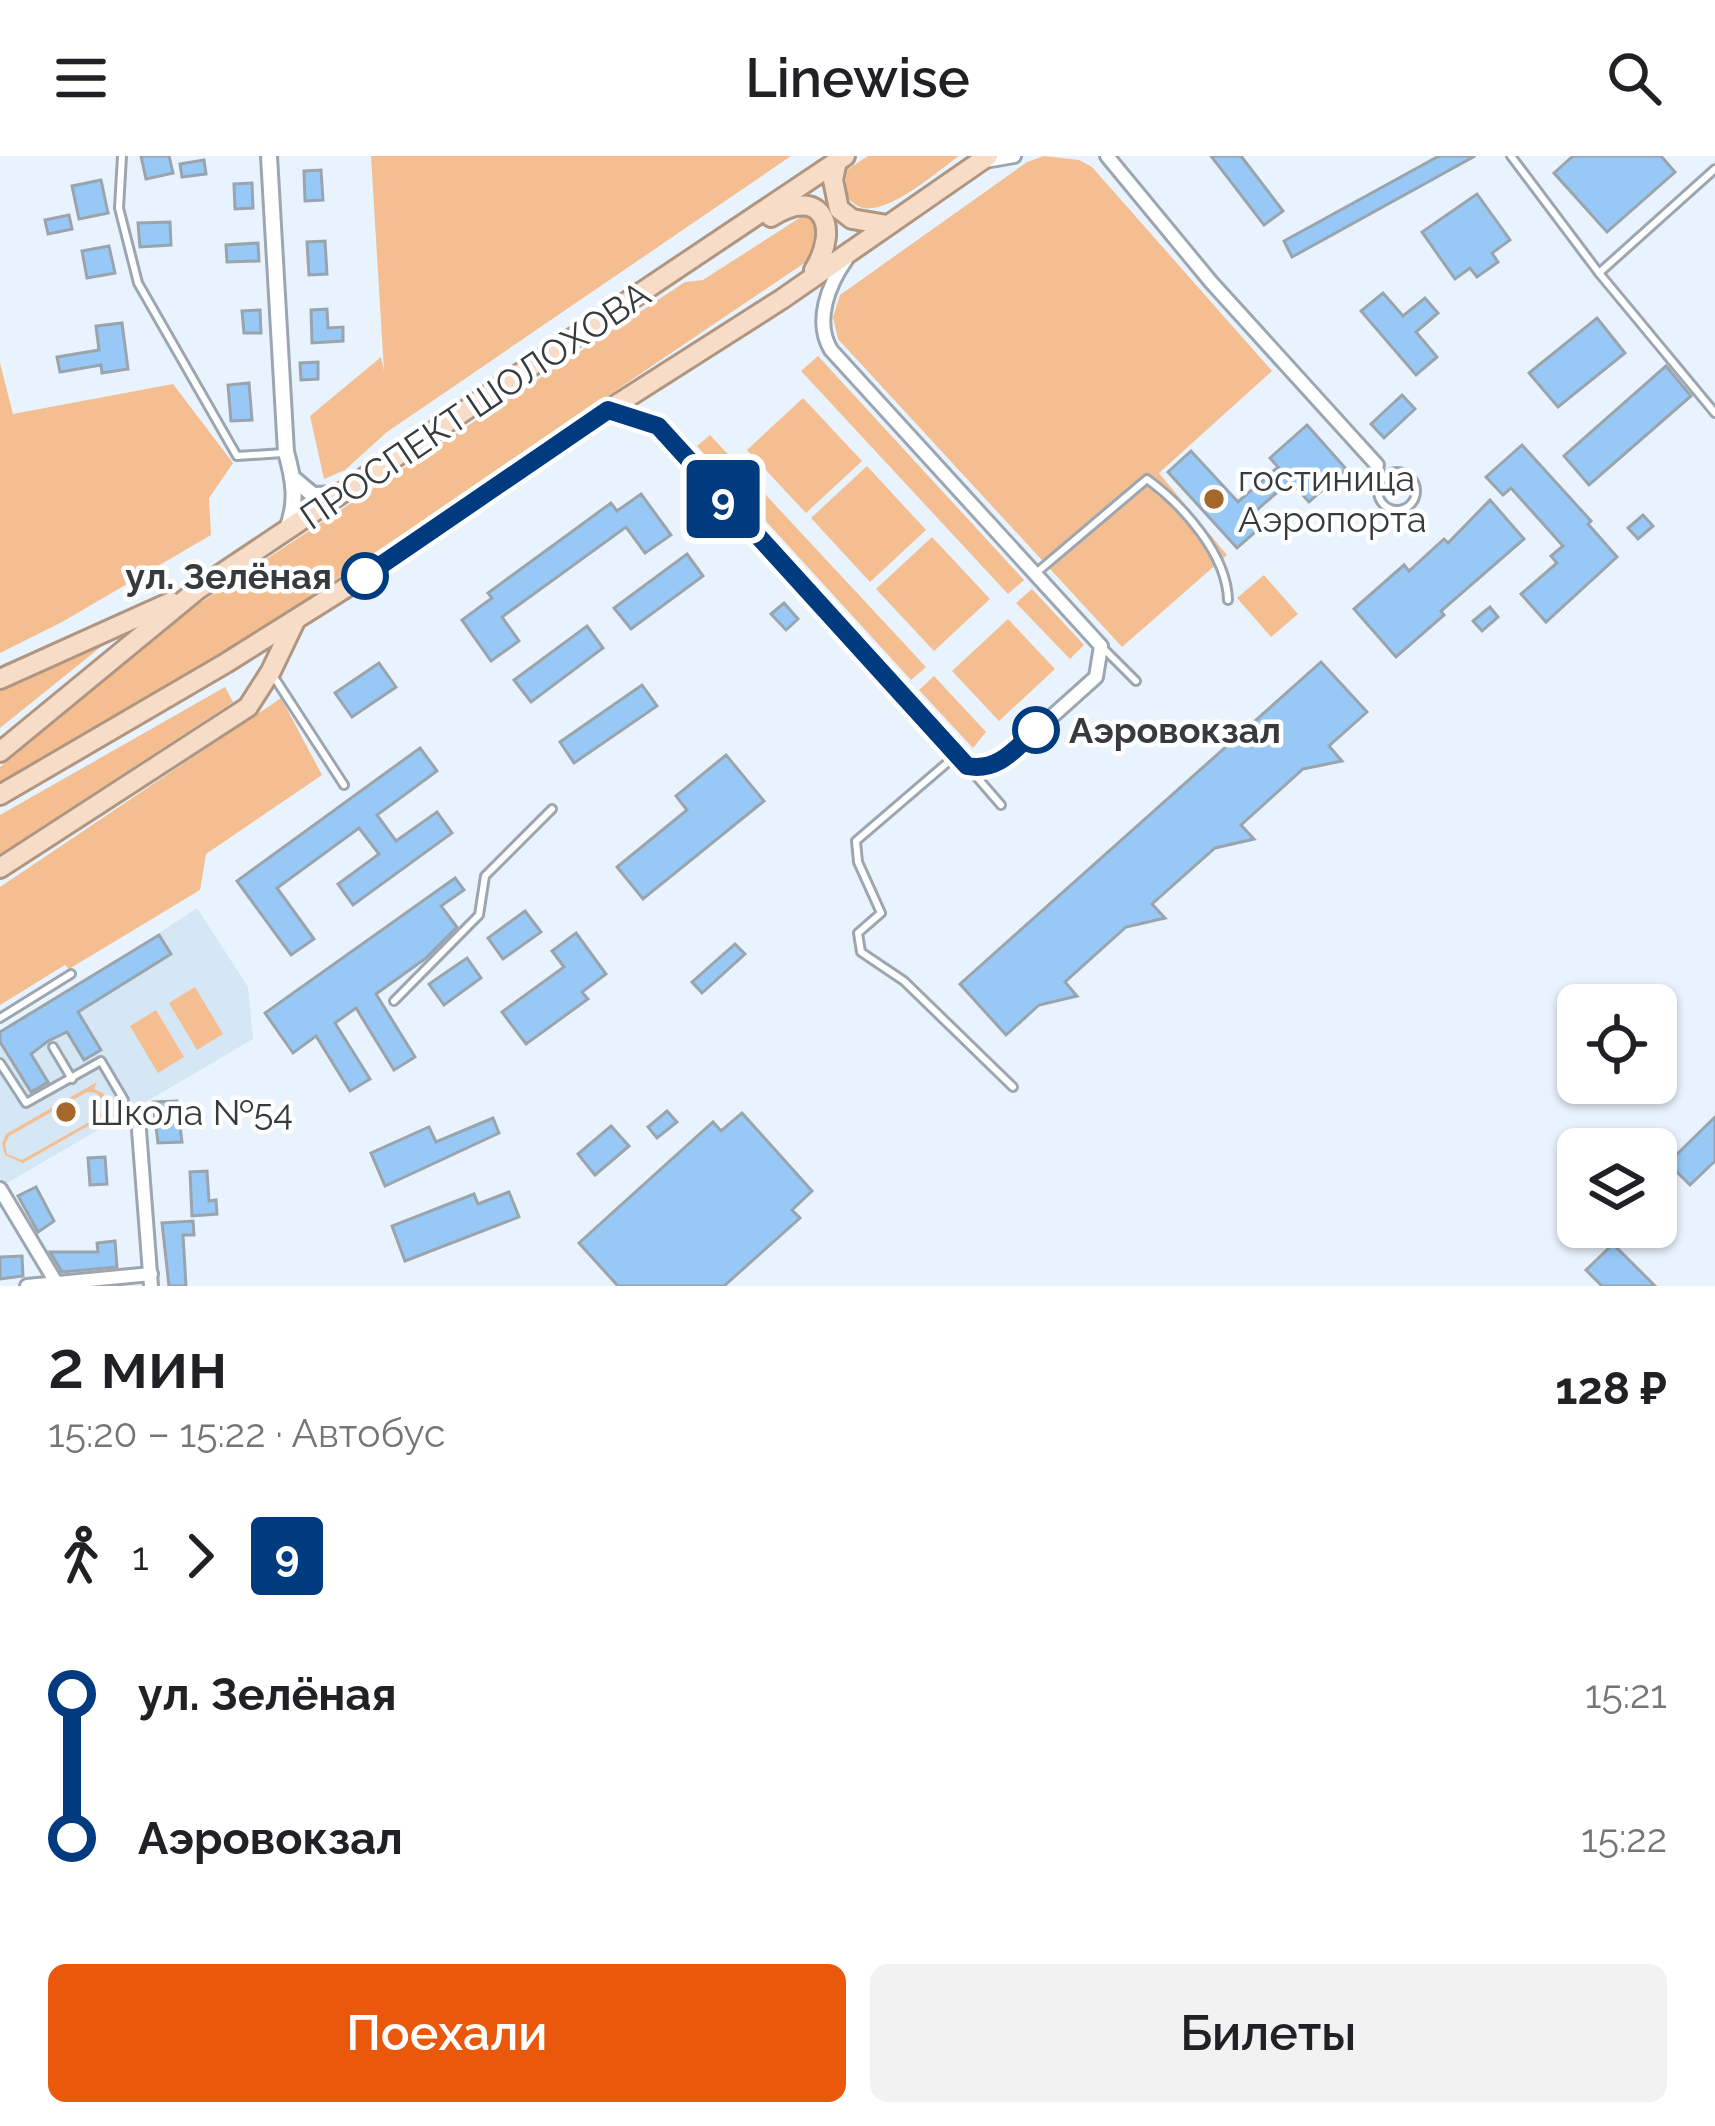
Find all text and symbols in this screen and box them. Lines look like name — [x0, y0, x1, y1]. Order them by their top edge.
icon: menu — [48, 45, 114, 111]
icon: search — [1601, 45, 1667, 111]
text: Linewise — [745, 46, 970, 110]
street label: ПРОСПЕКТ ШОЛОХОВА — [292, 272, 658, 538]
place label: гостиница Аэропорта — [1238, 457, 1427, 540]
line badge: 9 — [684, 460, 762, 538]
text: 9 — [711, 474, 735, 523]
marker: гостиница Аэропорта — [1201, 486, 1227, 512]
marker: ул. Зелёная — [343, 554, 387, 598]
place label: ул. Зелёная — [125, 555, 332, 597]
marker: Аэровокзал — [1014, 708, 1058, 752]
place label: Аэровокзал — [1069, 709, 1281, 751]
map controls — [1557, 984, 1677, 1248]
button: locate — [1557, 984, 1677, 1104]
place label: Школа №54 — [90, 1091, 293, 1133]
marker: Школа №54 — [53, 1099, 79, 1125]
button: layers — [1557, 1128, 1677, 1248]
text: 2 мин — [48, 1326, 227, 1403]
text: 128 ₽ — [1555, 1362, 1667, 1415]
text: 15:20 – 15:22 · Автобус — [48, 1410, 445, 1456]
icon: walk — [48, 1523, 114, 1589]
icon: forward — [167, 1523, 233, 1589]
text: 9 — [275, 1531, 299, 1580]
text: 1 — [132, 1533, 149, 1579]
text: ул. Зелёная — [138, 1668, 397, 1721]
text: 15:21 — [1585, 1671, 1667, 1717]
text: Аэровокзал — [138, 1812, 403, 1865]
text: 15:22 — [1581, 1815, 1667, 1861]
button: Поехали — [48, 1964, 846, 2102]
button: Билеты — [870, 1964, 1667, 2102]

